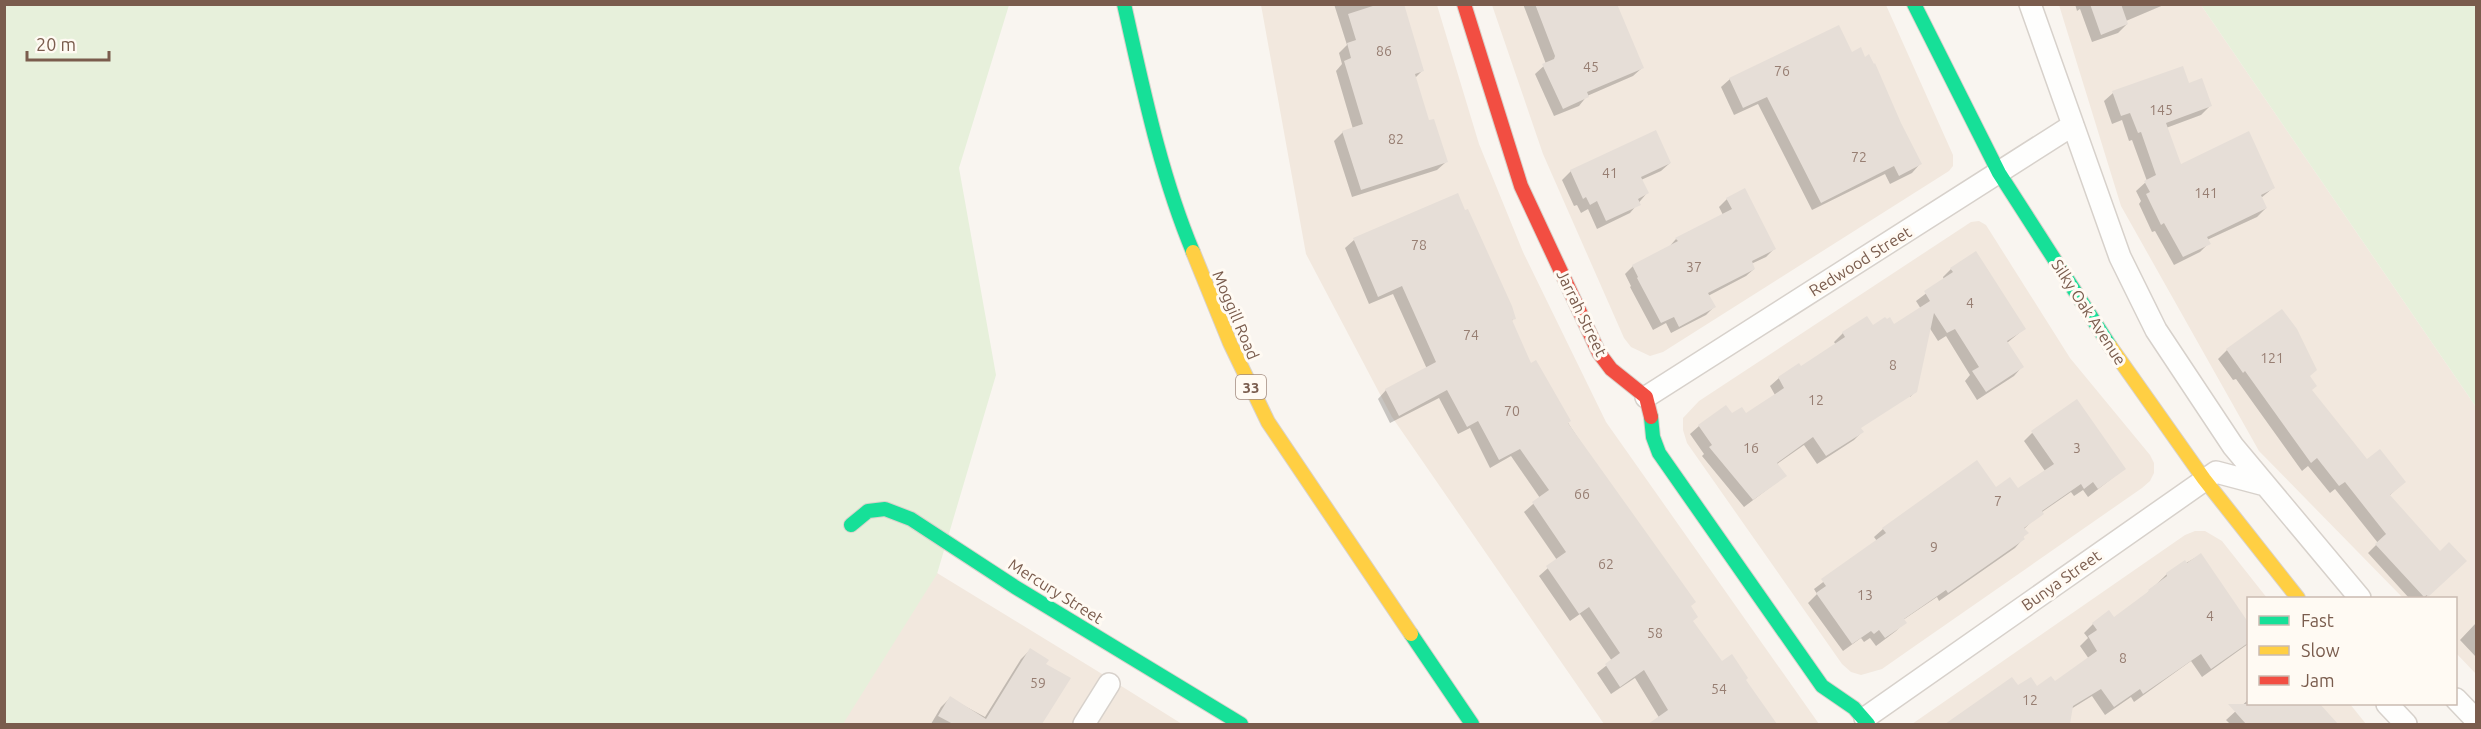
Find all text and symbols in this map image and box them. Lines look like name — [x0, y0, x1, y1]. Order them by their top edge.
scale bar — [27, 24, 110, 62]
text: 20 m — [36, 34, 76, 54]
house number: 86 — [1376, 43, 1392, 59]
house number: 45 — [1583, 59, 1599, 75]
house number: 76 — [1774, 63, 1790, 79]
house number: 145 — [2149, 102, 2173, 118]
house number: 82 — [1388, 131, 1404, 147]
house number: 72 — [1851, 149, 1867, 165]
house number: 41 — [1602, 165, 1618, 181]
house number: 141 — [2194, 185, 2218, 201]
street label: Redwood Street — [1806, 222, 1915, 300]
house number: 78 — [1411, 237, 1427, 253]
street label: Silky Oak Avenue — [2048, 256, 2130, 368]
house number: 37 — [1686, 259, 1702, 275]
street label: Jarrah Street — [1553, 267, 1611, 360]
street label: Moggill Road — [1209, 268, 1263, 362]
house number: 4 — [1966, 295, 1974, 311]
house number: 74 — [1463, 327, 1479, 343]
house number: 121 — [2260, 350, 2284, 366]
house number: 8 — [1889, 357, 1897, 373]
road number: 33 — [1236, 375, 1266, 399]
house number: 12 — [1808, 392, 1824, 408]
house number: 70 — [1504, 403, 1520, 419]
house number: 16 — [1743, 440, 1759, 456]
house number: 3 — [2073, 440, 2081, 456]
house number: 66 — [1574, 486, 1590, 502]
house number: 7 — [1994, 493, 2002, 509]
house number: 9 — [1930, 539, 1938, 555]
street label: Bunya Street — [2018, 546, 2105, 614]
street label: Mercury Street — [1006, 555, 1107, 628]
house number: 62 — [1598, 556, 1614, 572]
house number: 13 — [1857, 587, 1873, 603]
legend — [2247, 597, 2457, 705]
house number: 4 — [2206, 608, 2214, 624]
text: Fast — [2301, 610, 2334, 630]
house number: 58 — [1647, 625, 1663, 641]
text: Slow — [2301, 640, 2340, 660]
house number: 8 — [2119, 650, 2127, 666]
text: Jam — [2301, 670, 2335, 690]
house number: 59 — [1030, 675, 1046, 691]
house number: 54 — [1711, 681, 1727, 697]
house number: 12 — [2022, 692, 2038, 708]

